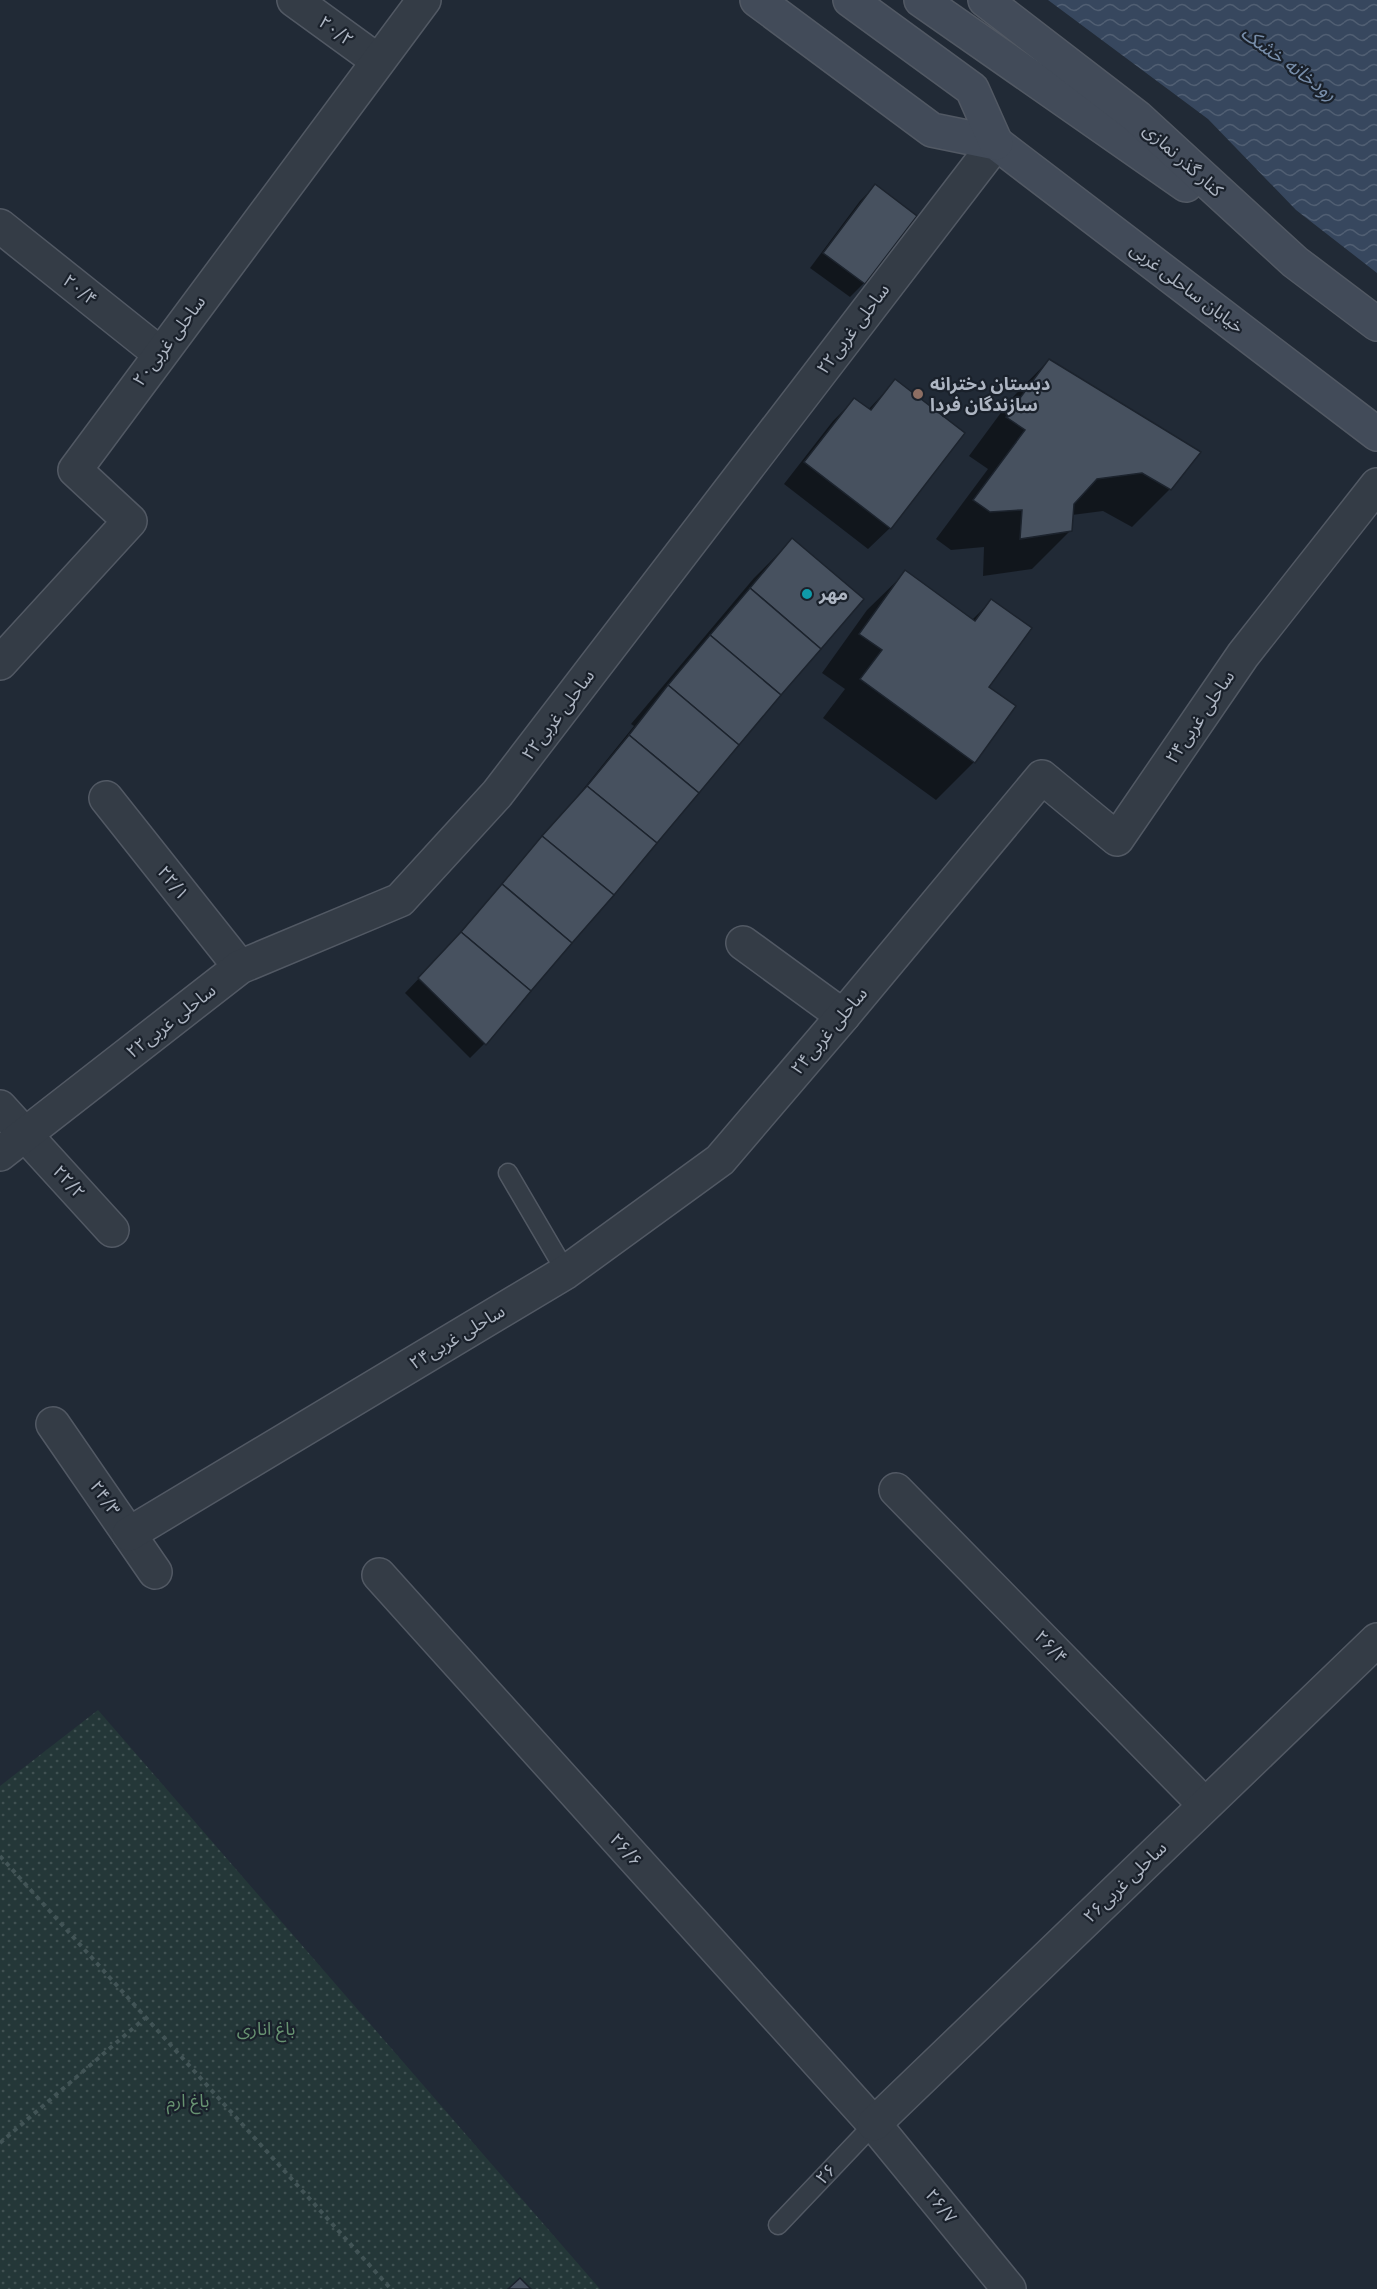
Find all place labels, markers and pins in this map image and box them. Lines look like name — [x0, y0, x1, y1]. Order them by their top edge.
place label: دبستان دخترانه سازندگان فردا — [930, 372, 1050, 417]
marker: دبستان دخترانه سازندگان فردا — [911, 387, 925, 401]
place label: مهر — [818, 582, 848, 606]
marker: مهر — [800, 587, 814, 601]

